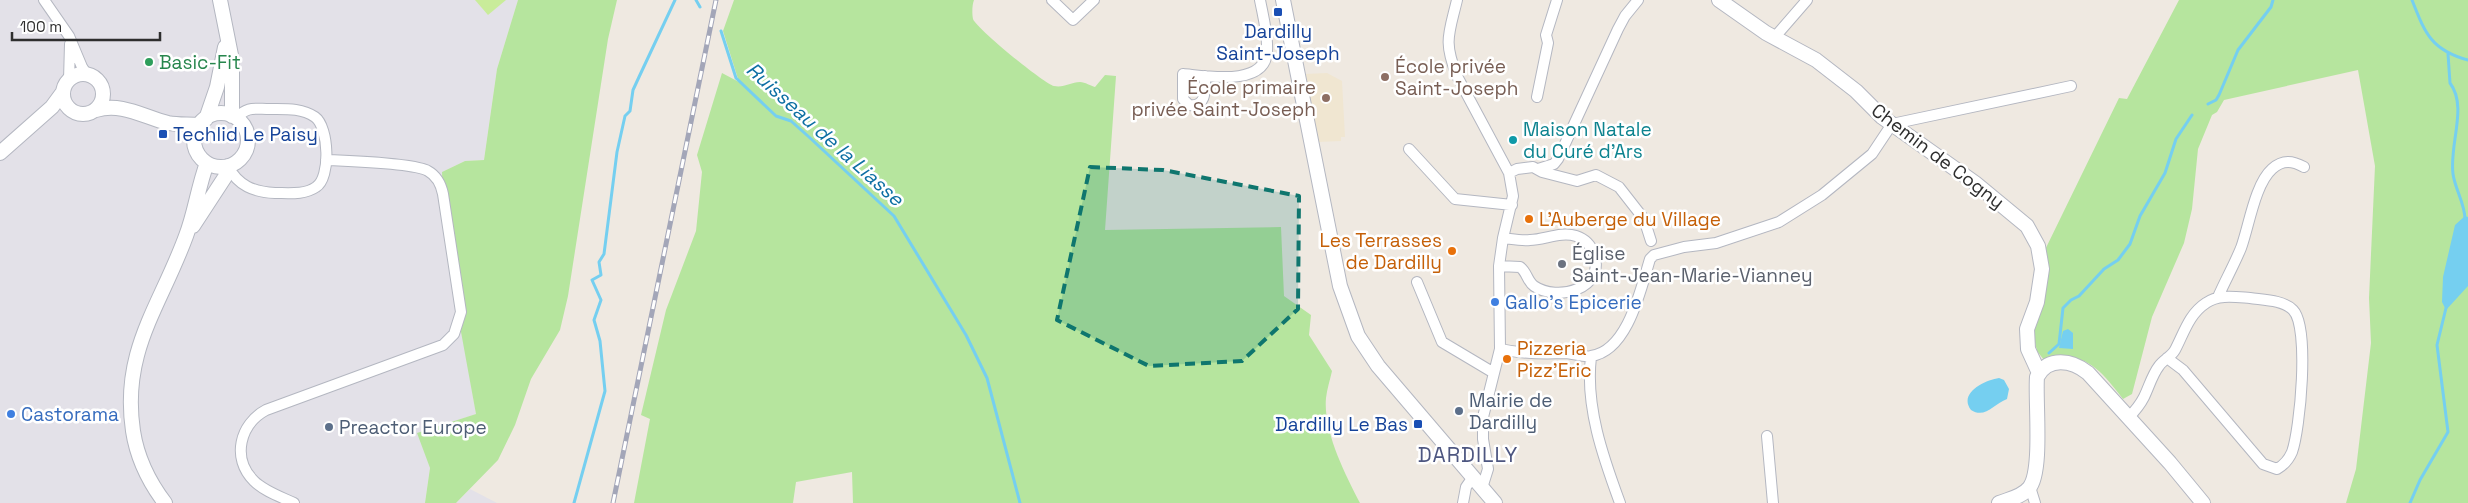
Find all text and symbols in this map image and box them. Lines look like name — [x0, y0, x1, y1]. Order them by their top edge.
marker: Dardilly Saint-Joseph — [1272, 6, 1284, 18]
scale bar — [12, 10, 160, 42]
text: 100 m — [20, 17, 62, 36]
place label: Dardilly Saint-Joseph — [1216, 19, 1340, 66]
place label: Basic-Fit — [159, 50, 241, 75]
place label: École privée Saint-Joseph — [1395, 54, 1518, 101]
marker: Basic-Fit — [143, 56, 155, 68]
water label: Ruisseau de la Liasse — [741, 56, 910, 212]
marker: École privée Saint-Joseph — [1379, 71, 1391, 83]
place label: École primaire privée Saint-Joseph — [1131, 75, 1316, 122]
marker: École primaire privée Saint-Joseph — [1320, 92, 1332, 104]
street label: Chemin de Cogny — [1866, 98, 2010, 214]
place label: Maison Natale du Curé d'Ars — [1523, 117, 1652, 164]
place label: Techlid Le Paisy — [173, 122, 318, 147]
marker: Techlid Le Paisy — [157, 128, 169, 140]
marker: Maison Natale du Curé d'Ars — [1507, 134, 1519, 146]
place label: L'Auberge du Village — [1539, 207, 1721, 232]
marker: L'Auberge du Village — [1523, 213, 1535, 225]
place label: Les Terrasses de Dardilly — [1319, 228, 1442, 275]
place label: Église Saint-Jean-Marie-Vianney — [1572, 241, 1813, 288]
marker: Les Terrasses de Dardilly — [1446, 245, 1458, 257]
marker: Église Saint-Jean-Marie-Vianney — [1556, 258, 1568, 270]
place label: Gallo's Epicerie — [1505, 290, 1642, 315]
marker: Gallo's Epicerie — [1489, 296, 1501, 308]
place label: Pizzeria Pizz'Eric — [1517, 336, 1592, 383]
marker: Pizzeria Pizz'Eric — [1501, 353, 1513, 365]
place label: Mairie de Dardilly — [1469, 388, 1552, 435]
place label: Castorama — [21, 402, 119, 427]
marker: Mairie de Dardilly — [1453, 405, 1465, 417]
marker: Castorama — [5, 408, 17, 420]
place label: Dardilly Le Bas — [1275, 412, 1408, 437]
place label: Preactor Europe — [339, 415, 487, 440]
marker: Dardilly Le Bas — [1412, 418, 1424, 430]
marker: Preactor Europe — [323, 421, 335, 433]
district label: DARDILLY — [1418, 441, 1518, 468]

